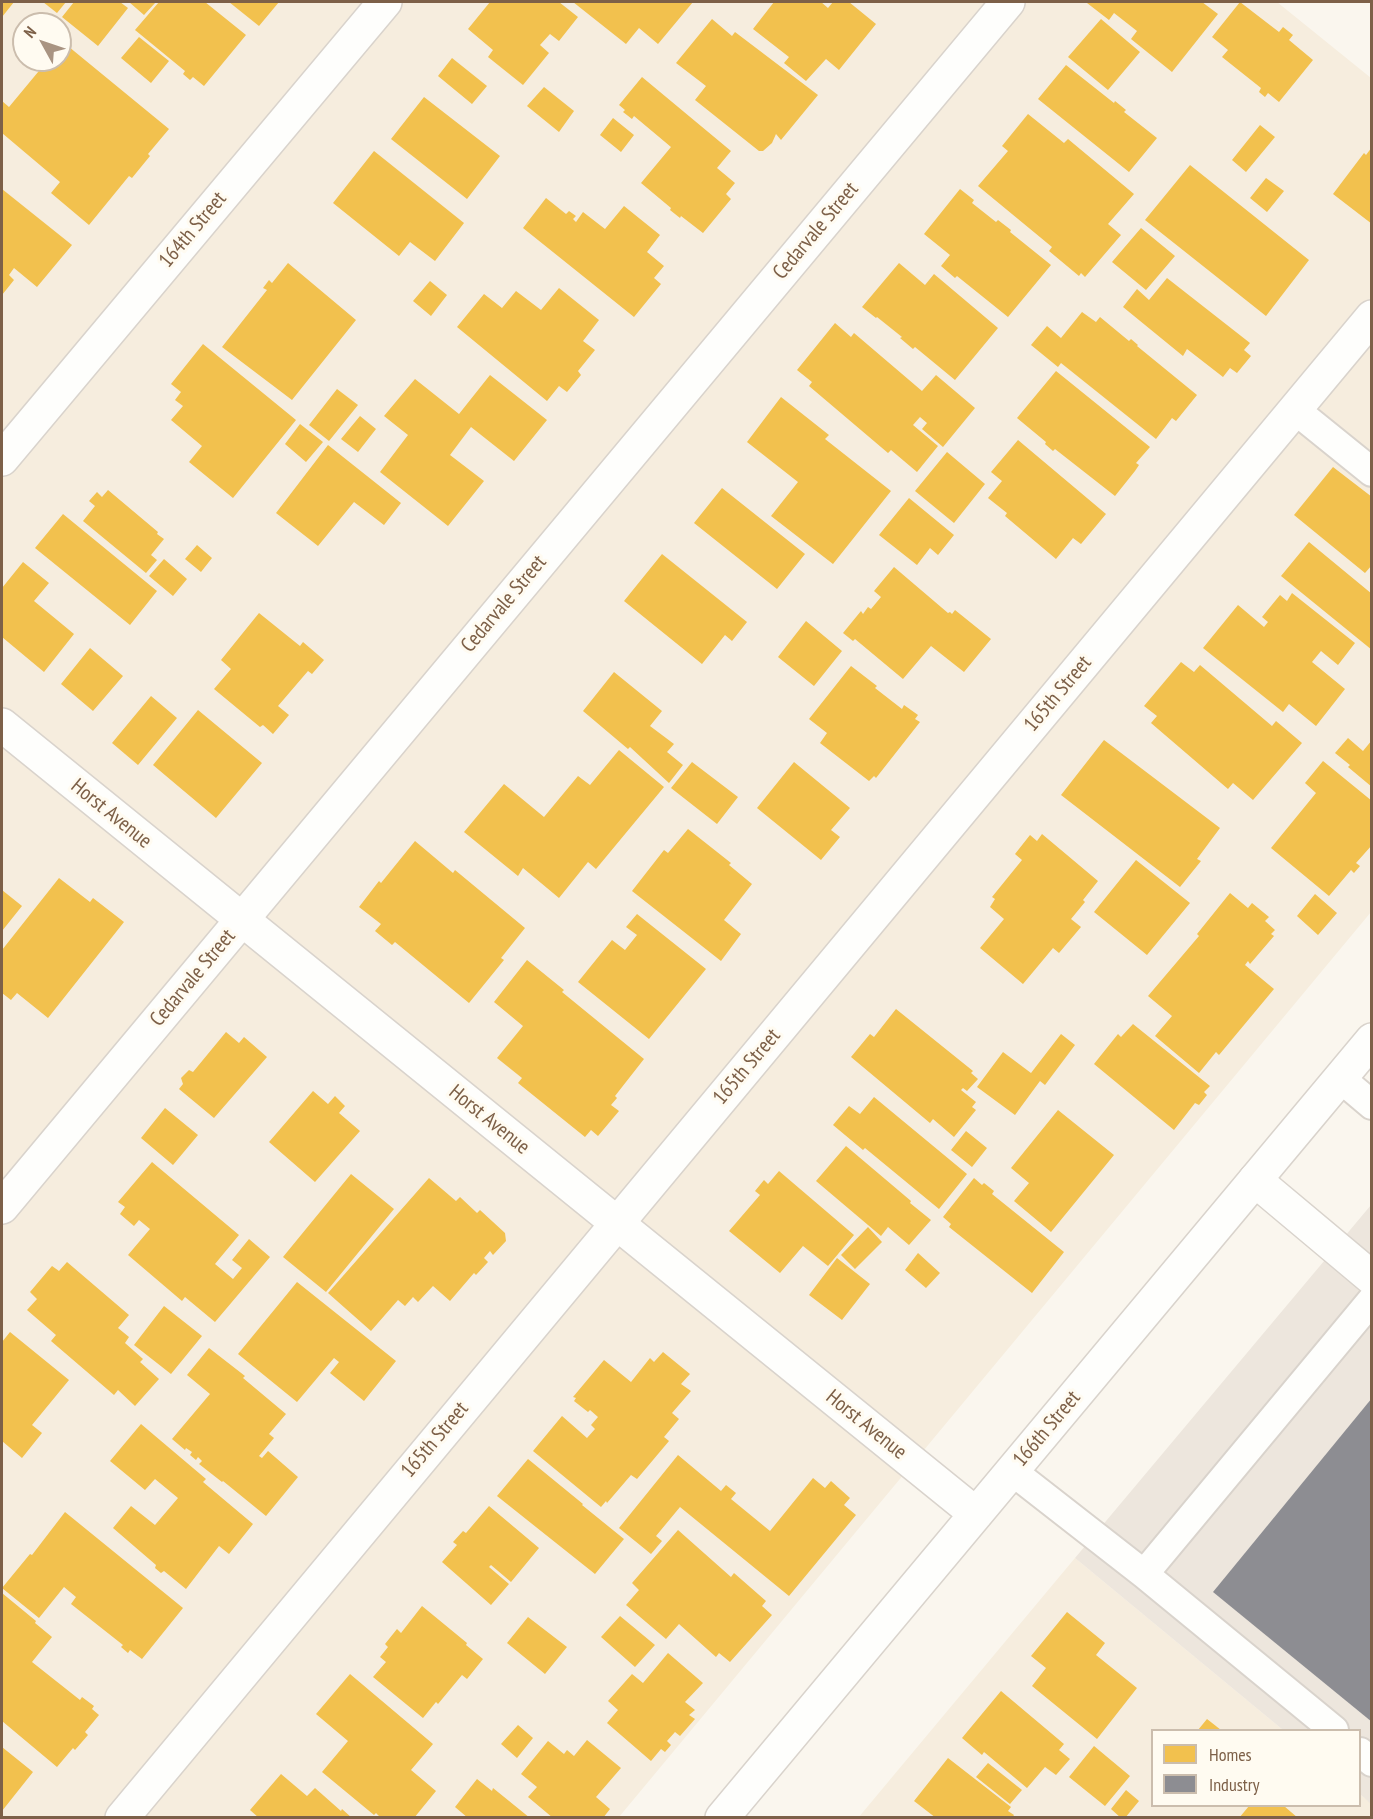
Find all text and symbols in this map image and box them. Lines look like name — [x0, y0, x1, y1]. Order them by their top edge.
north arrow — [12, 12, 72, 72]
text: N — [19, 22, 40, 41]
street label: Cedarvale Street — [768, 177, 864, 285]
street label: 164th Street — [154, 187, 232, 273]
street label: Cedarvale Street — [456, 550, 552, 658]
street label: 165th Street — [1019, 651, 1097, 737]
street label: Horst Avenue — [66, 774, 156, 854]
street label: Cedarvale Street — [145, 924, 241, 1032]
street label: 165th Street — [708, 1024, 786, 1110]
street label: Horst Avenue — [444, 1080, 534, 1160]
street label: Horst Avenue — [821, 1385, 911, 1465]
street label: 166th Street — [1008, 1386, 1086, 1472]
street label: 165th Street — [396, 1397, 474, 1483]
legend — [1151, 1729, 1361, 1807]
text: Homes — [1209, 1743, 1252, 1766]
text: Industry — [1209, 1773, 1259, 1796]

